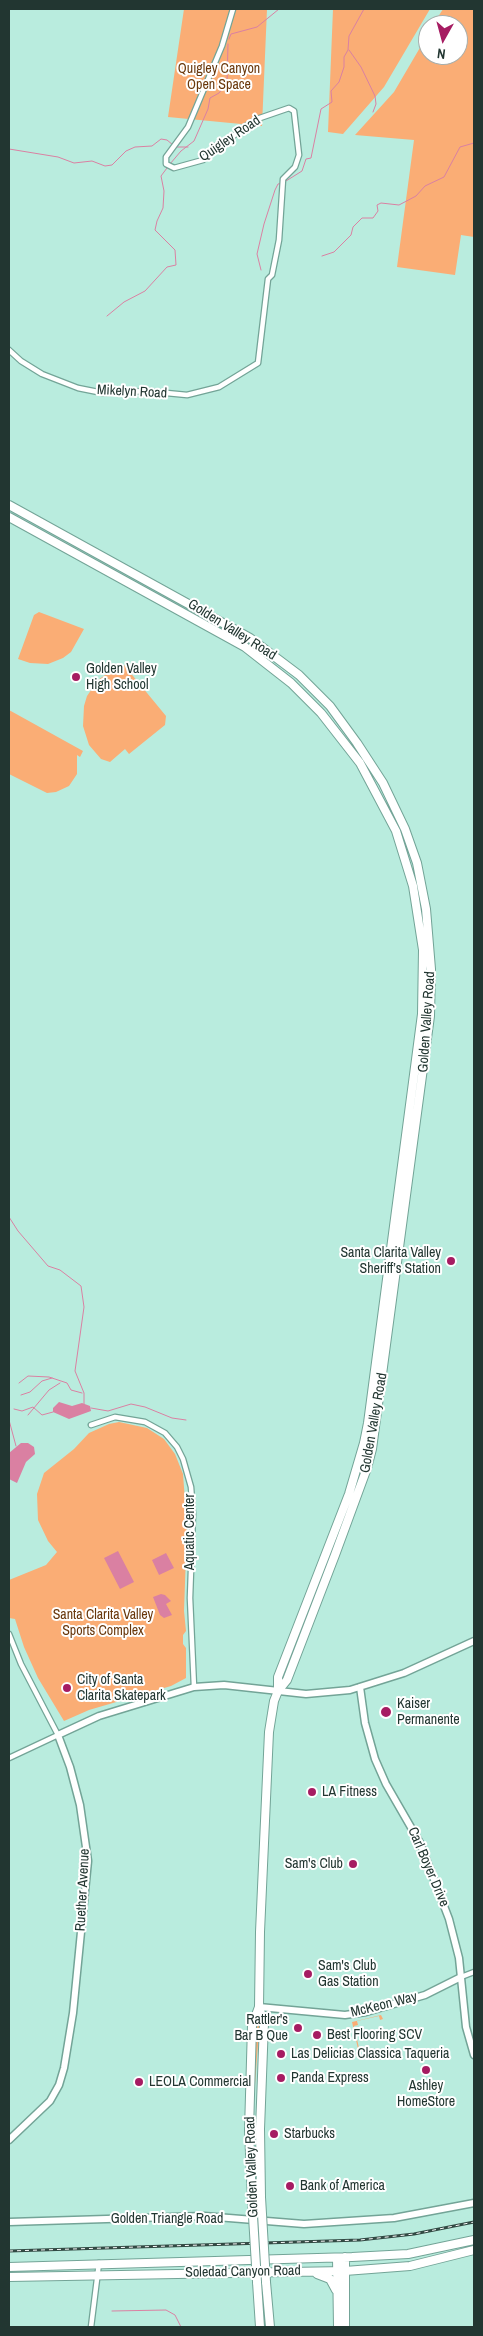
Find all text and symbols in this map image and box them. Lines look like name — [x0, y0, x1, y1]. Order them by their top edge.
north arrow — [418, 15, 468, 65]
text: N — [436, 44, 447, 63]
park label: Quigley Canyon Open Space — [178, 61, 260, 94]
street label: Quigley Road — [196, 112, 264, 166]
street label: Mikelyn Road — [97, 382, 167, 402]
street label: Golden Valley Road — [185, 596, 279, 664]
place label: Golden Valley High School — [86, 661, 157, 694]
marker: Golden Valley High School — [70, 671, 82, 683]
street label: Golden Valley Road — [415, 971, 439, 1073]
place label: Santa Clarita Valley Sheriff’s Station — [340, 1245, 441, 1278]
marker: Santa Clarita Valley Sheriff’s Station — [445, 1255, 457, 1267]
street label: Golden Valley Road — [357, 1372, 391, 1474]
street label: Aquatic Center — [182, 1494, 198, 1570]
park label: Santa Clarita Valley Sports Complex — [53, 1607, 153, 1640]
place label: City of Santa Clarita Skatepark — [77, 1672, 166, 1704]
marker: City of Santa Clarita Skatepark — [61, 1682, 73, 1694]
place label: Kaiser Permanente — [397, 1696, 460, 1728]
marker: Kaiser Permanente — [379, 1705, 393, 1719]
place label: LA Fitness — [322, 1784, 377, 1800]
marker: LA Fitness — [306, 1786, 318, 1798]
street label: Carl Boyer Drive — [404, 1825, 452, 1909]
street label: Ruether Avenue — [72, 1848, 94, 1932]
place label: Sam's Club — [285, 1856, 343, 1872]
marker: Sam's Club — [347, 1858, 359, 1870]
place label: Sam's Club Gas Station — [318, 1958, 379, 1990]
marker: Sam's Club Gas Station — [302, 1968, 314, 1980]
street label: McKeon Way — [349, 1989, 419, 2021]
place label: Rattler's Bar B Que — [234, 2012, 288, 2044]
marker: Rattler's Bar B Que — [292, 2022, 304, 2034]
place label: Best Flooring SCV — [327, 2027, 422, 2043]
marker: Best Flooring SCV — [311, 2029, 323, 2041]
place label: Las Delicias Classica Taqueria — [291, 2046, 449, 2062]
marker: Las Delicias Classica Taqueria — [275, 2048, 287, 2060]
marker: Ashley HomeStore — [420, 2064, 432, 2076]
place label: Panda Express — [291, 2070, 369, 2086]
marker: Panda Express — [275, 2072, 287, 2084]
place label: LEOLA Commercial — [149, 2074, 251, 2090]
marker: LEOLA Commercial — [133, 2076, 145, 2088]
place label: Ashley HomeStore — [397, 2078, 455, 2110]
street label: Golden Valley Road — [242, 2116, 262, 2218]
place label: Starbucks — [284, 2126, 335, 2142]
marker: Starbucks — [268, 2128, 280, 2140]
place label: Bank of America — [300, 2178, 385, 2194]
marker: Bank of America — [284, 2180, 296, 2192]
street label: Golden Triangle Road — [111, 2211, 223, 2227]
street label: Soledad Canyon Road — [185, 2263, 301, 2281]

